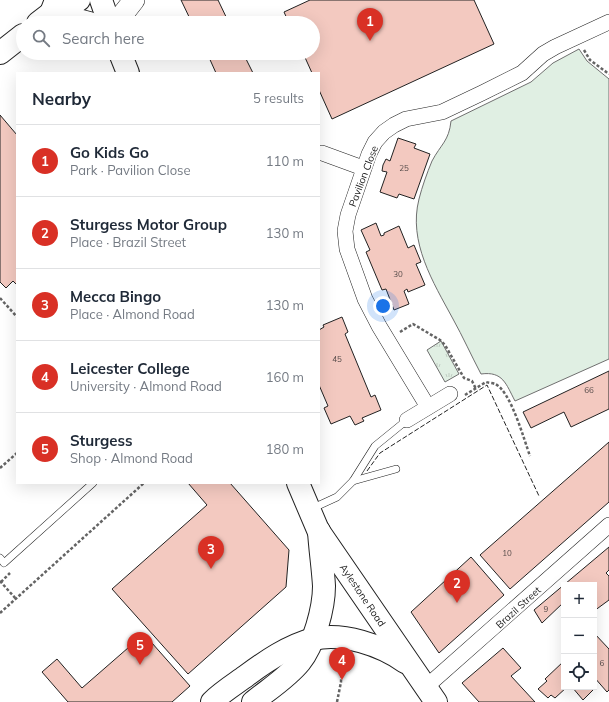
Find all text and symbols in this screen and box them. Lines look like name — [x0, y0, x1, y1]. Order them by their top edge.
pin: 1 — [357, 8, 383, 41]
search box — [16, 16, 320, 60]
icon: search — [30, 27, 52, 49]
text: Search here — [62, 29, 144, 48]
text: Nearby — [32, 88, 91, 109]
text: 5 results — [253, 90, 304, 106]
text: Go Kids Go — [70, 143, 149, 162]
street label: Pavilion Close — [346, 144, 381, 208]
text: 1 — [41, 153, 49, 169]
text: 110 m — [266, 153, 304, 169]
text: Park · Pavilion Close — [70, 162, 191, 178]
house number: 25 — [399, 163, 409, 173]
text: Sturgess Motor Group — [70, 215, 227, 234]
text: 2 — [41, 225, 49, 241]
text: 130 m — [266, 225, 304, 241]
text: Place · Brazil Street — [70, 234, 186, 250]
house number: 30 — [393, 269, 403, 279]
text: Mecca Bingo — [70, 287, 161, 306]
your location — [373, 296, 393, 316]
text: 3 — [41, 297, 49, 313]
text: 130 m — [266, 297, 304, 313]
text: Place · Almond Road — [70, 306, 195, 322]
house number: 45 — [332, 354, 342, 364]
text: Leicester College — [70, 359, 190, 378]
text: 4 — [41, 369, 49, 385]
text: 160 m — [266, 369, 304, 385]
text: University · Almond Road — [70, 378, 222, 394]
house number: 66 — [584, 385, 594, 395]
text: Sturgess — [70, 431, 133, 450]
text: 5 — [41, 441, 49, 457]
text: 180 m — [266, 441, 304, 457]
text: Shop · Almond Road — [70, 450, 193, 466]
pin: 3 — [198, 536, 224, 569]
house number: 10 — [502, 548, 512, 558]
street label: Aylestone Road — [337, 562, 388, 629]
pin: 2 — [444, 570, 470, 603]
map controls — [561, 582, 597, 690]
button: + — [561, 582, 597, 618]
street label: Brazil Street — [493, 583, 544, 631]
house number: 9 — [544, 604, 549, 614]
button: − — [561, 618, 597, 654]
pin: 5 — [127, 632, 153, 665]
pin: 4 — [329, 647, 355, 680]
button: locate — [561, 654, 597, 690]
house number: 6 — [600, 658, 605, 668]

